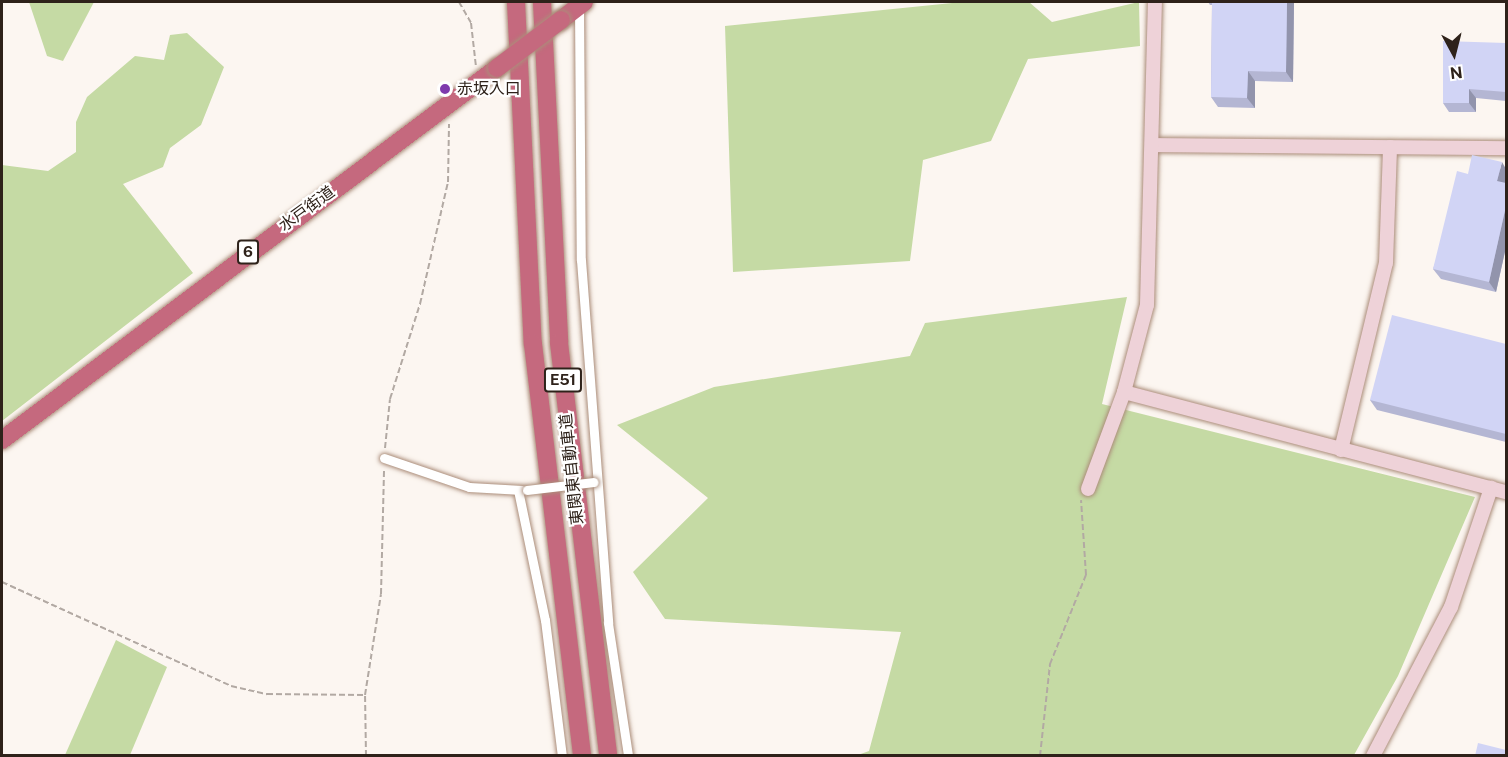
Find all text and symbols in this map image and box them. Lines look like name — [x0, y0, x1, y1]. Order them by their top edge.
north arrow — [1424, 24, 1484, 84]
text: N — [1449, 62, 1464, 83]
place label: 赤坂入口 — [457, 79, 521, 99]
marker: 赤坂入口 — [438, 82, 452, 96]
street label: 水戸街道 — [275, 182, 339, 236]
road number: 6 — [236, 240, 260, 264]
road number: E51 — [544, 368, 582, 392]
street label: 東関東自動車道 — [557, 412, 587, 526]

